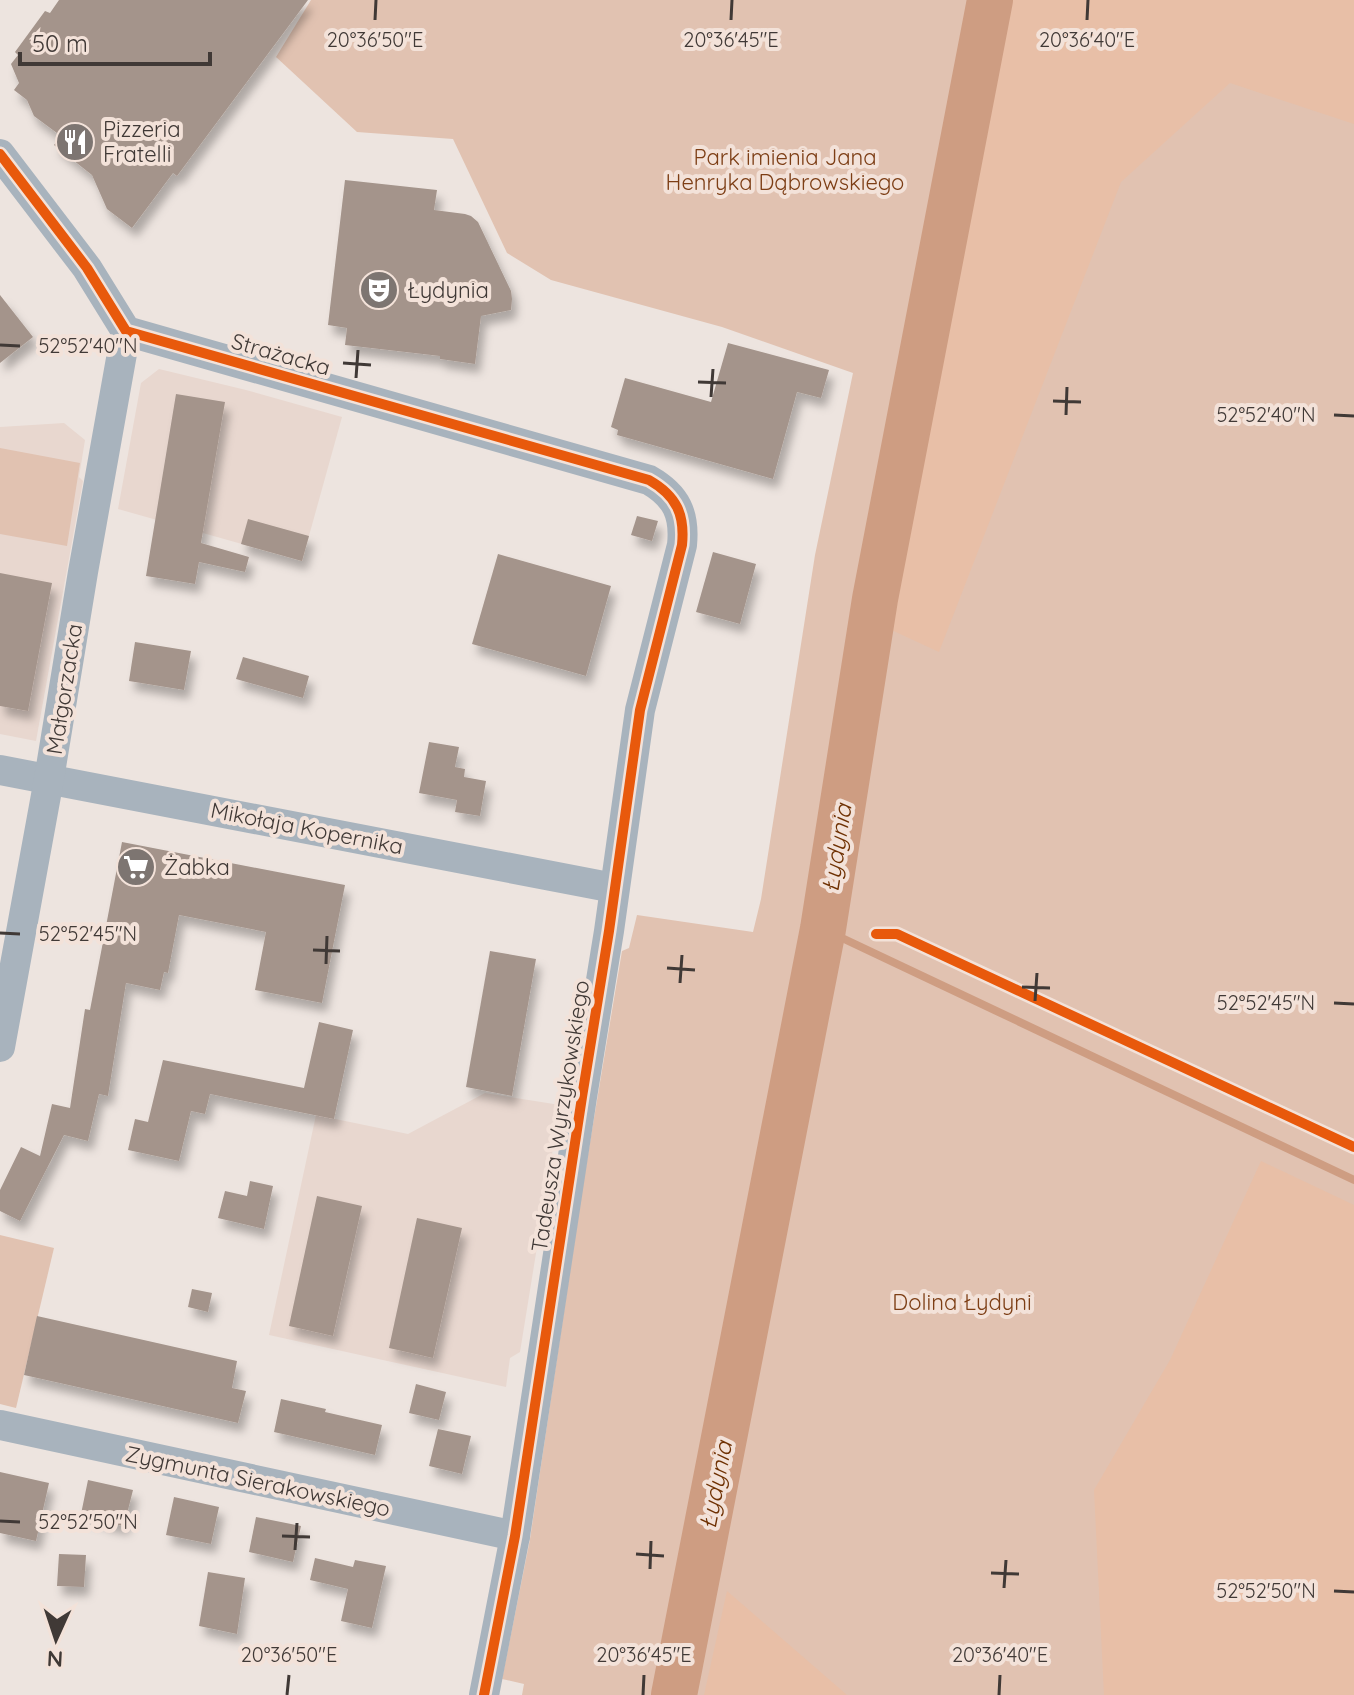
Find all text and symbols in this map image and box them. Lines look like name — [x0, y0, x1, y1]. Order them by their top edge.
scale bar — [20, 16, 210, 66]
text: 20°36'50"E — [327, 27, 423, 52]
text: 20°36'45"E — [683, 27, 779, 52]
text: 20°36'40"E — [1039, 27, 1135, 52]
text: 50 m — [32, 28, 88, 58]
place label: Pizzeria Fratelli — [103, 115, 181, 168]
restaurant icon: Pizzeria Fratelli — [54, 121, 96, 163]
park label: Park imienia Jana Henryka Dąbrowskiego — [666, 143, 904, 196]
theatre icon: Łydynia — [358, 269, 400, 311]
place label: Łydynia — [407, 276, 489, 304]
street label: Strażacka — [228, 327, 334, 381]
text: 52°52'40"N — [38, 333, 138, 358]
text: 52°52'40"N — [1216, 402, 1316, 427]
street label: Małgorzacka — [40, 622, 88, 756]
street label: Mikołaja Kopernika — [208, 796, 406, 860]
water label: Łydynia — [814, 800, 858, 894]
supermarket icon: Żabka — [115, 846, 157, 888]
place label: Żabka — [164, 853, 230, 881]
text: 52°52'45"N — [39, 921, 137, 946]
street label: Tadeusza Wyrzykowskiego — [525, 978, 595, 1254]
text: 52°52'45"N — [1217, 990, 1315, 1015]
park label: Dolina Łydyni — [892, 1288, 1032, 1316]
water label: Łydynia — [692, 1437, 739, 1532]
street label: Zygmunta Sierakowskiego — [123, 1439, 393, 1523]
text: 52°52'50"N — [38, 1509, 138, 1534]
text: 52°52'50"N — [1216, 1578, 1316, 1603]
north arrow — [16, 1599, 96, 1679]
text: 20°36'50"E — [241, 1642, 337, 1667]
text: 20°36'45"E — [596, 1642, 692, 1667]
text: 20°36'40"E — [952, 1642, 1048, 1667]
text: N — [46, 1645, 64, 1673]

